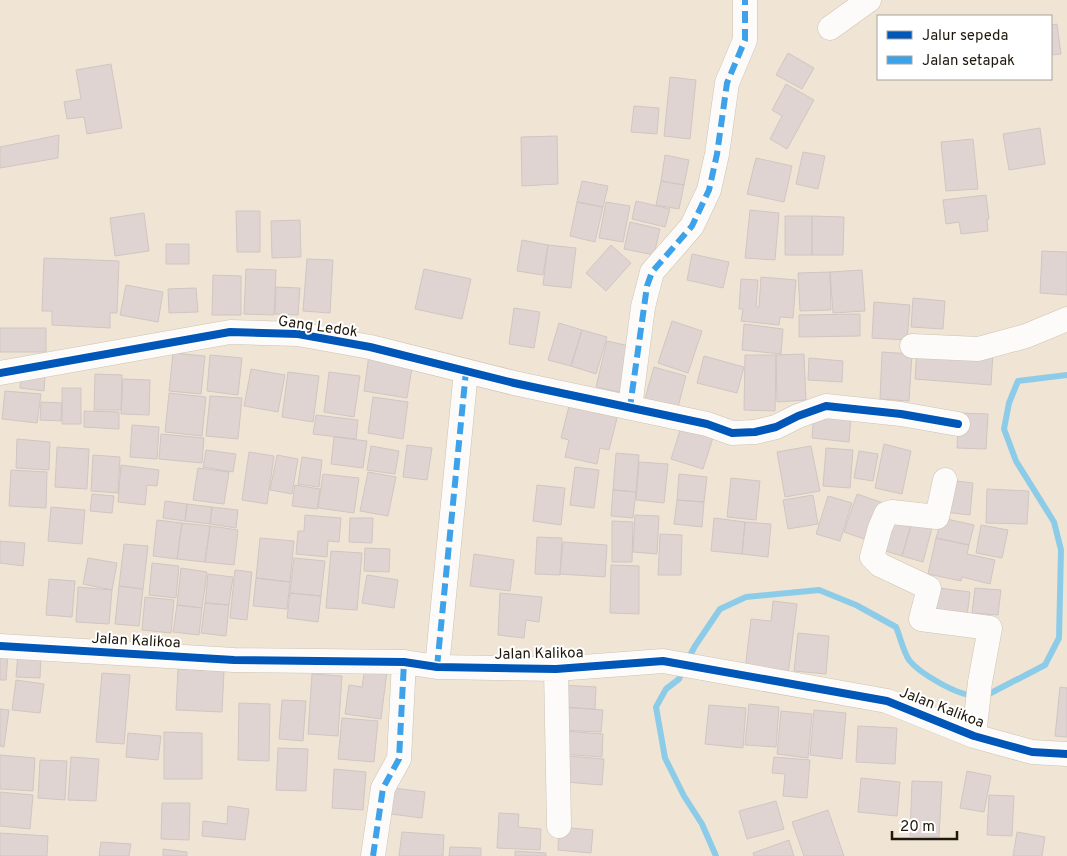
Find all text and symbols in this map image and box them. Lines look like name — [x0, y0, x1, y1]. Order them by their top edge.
legend — [877, 15, 1052, 80]
text: Jalur sepeda — [922, 27, 1008, 46]
text: Jalan setapak — [922, 52, 1015, 71]
street label: Gang Ledok — [277, 312, 359, 343]
street label: Jalan Kalikoa — [91, 630, 181, 653]
street label: Jalan Kalikoa — [494, 644, 584, 665]
street label: Jalan Kalikoa — [896, 684, 987, 733]
scale bar — [892, 808, 957, 840]
text: 20 m — [900, 818, 935, 837]

